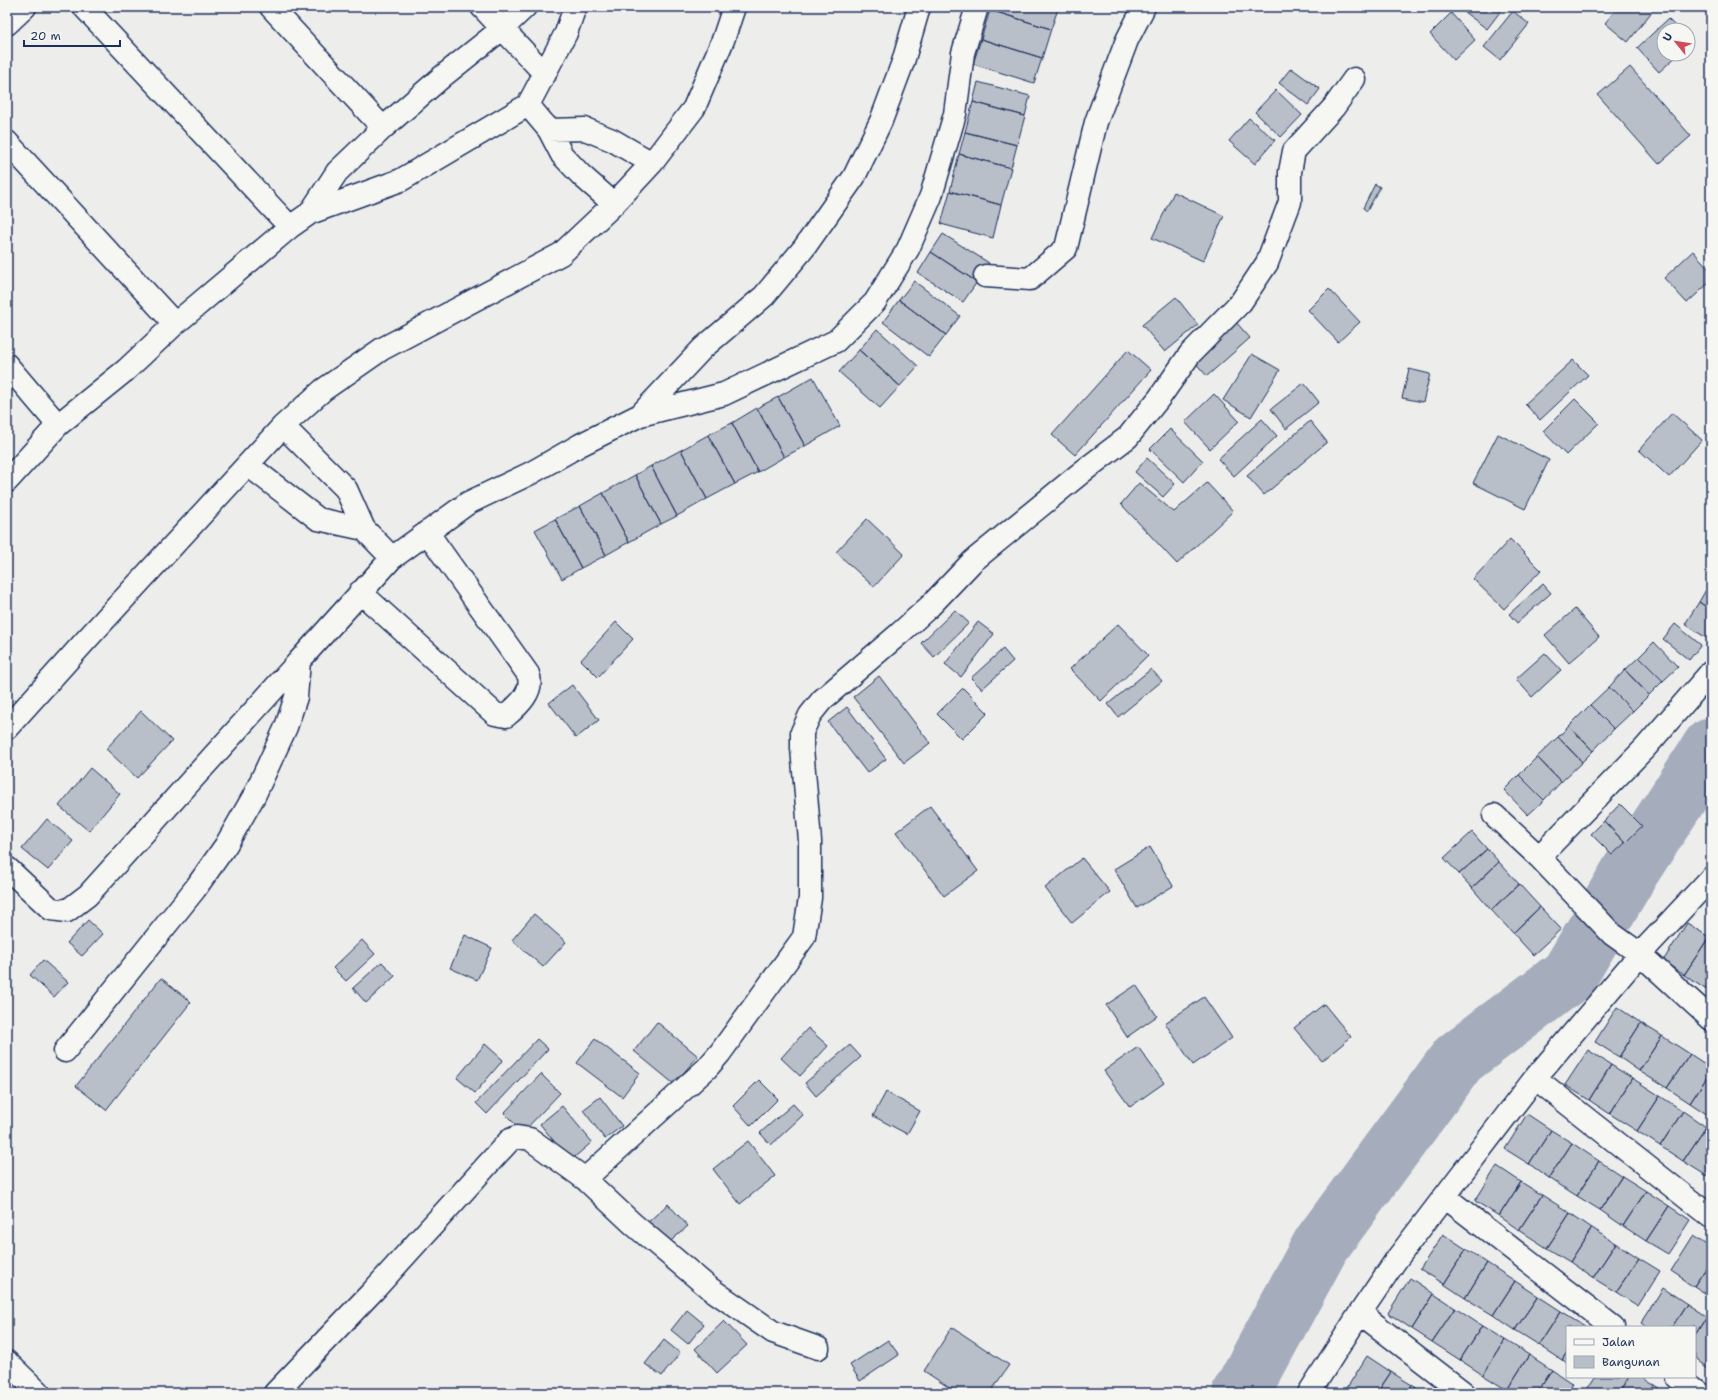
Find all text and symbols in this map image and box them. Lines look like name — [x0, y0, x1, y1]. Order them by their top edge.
scale bar — [24, 22, 120, 48]
north arrow — [1656, 22, 1696, 62]
text: 20 m — [30, 28, 61, 44]
text: U — [1659, 30, 1676, 44]
legend — [1566, 1326, 1696, 1378]
text: Jalan — [1602, 1334, 1635, 1350]
text: Bangunan — [1602, 1354, 1660, 1370]

